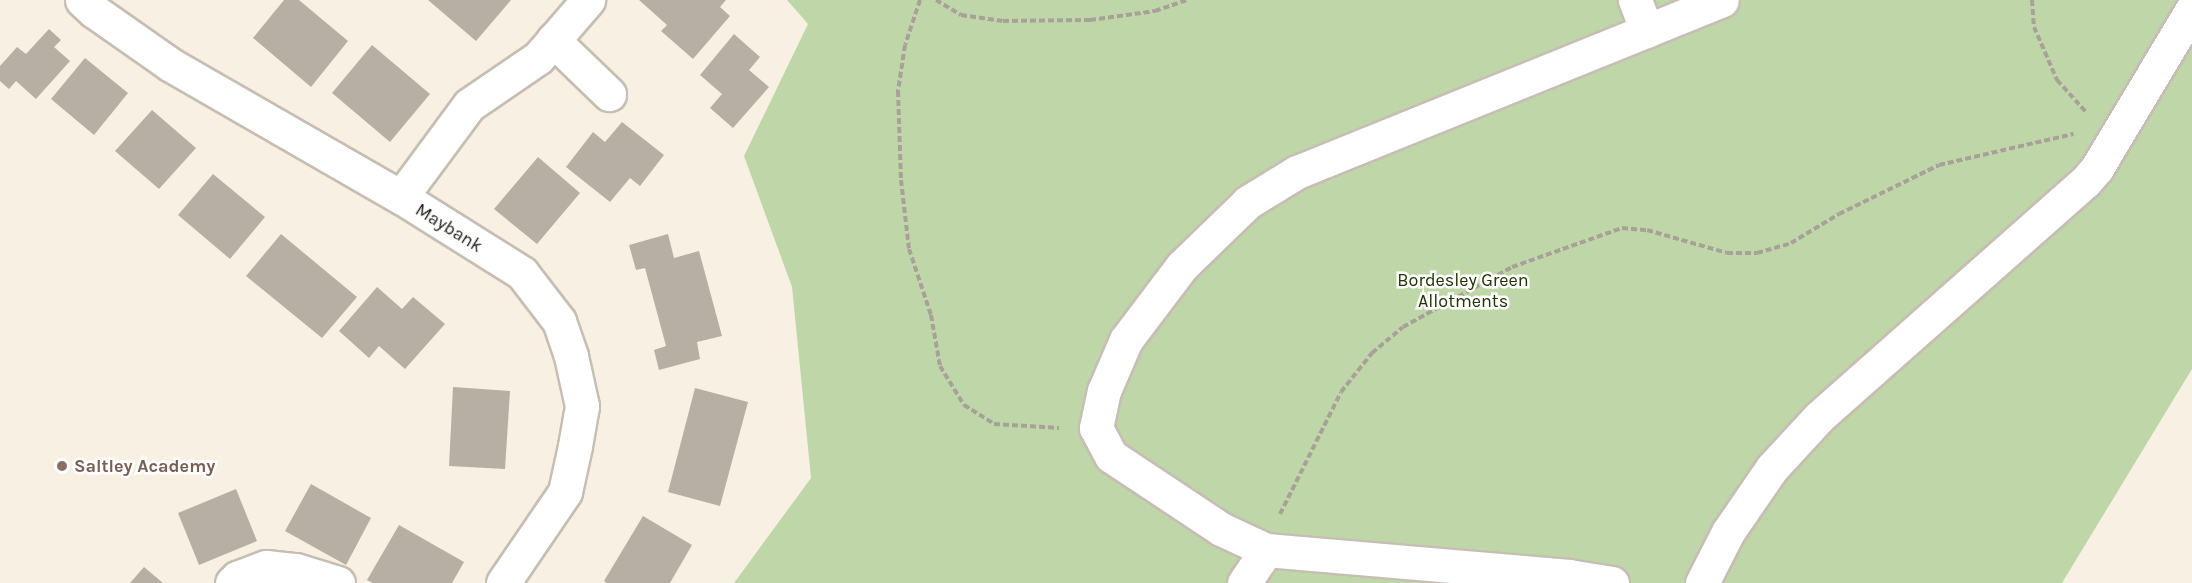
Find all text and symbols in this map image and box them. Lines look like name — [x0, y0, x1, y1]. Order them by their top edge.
street label: Maybank — [411, 199, 487, 257]
park label: Bordesley Green Allotments — [1397, 270, 1529, 312]
place label: Saltley Academy — [74, 455, 215, 477]
marker: Saltley Academy — [55, 459, 69, 473]

